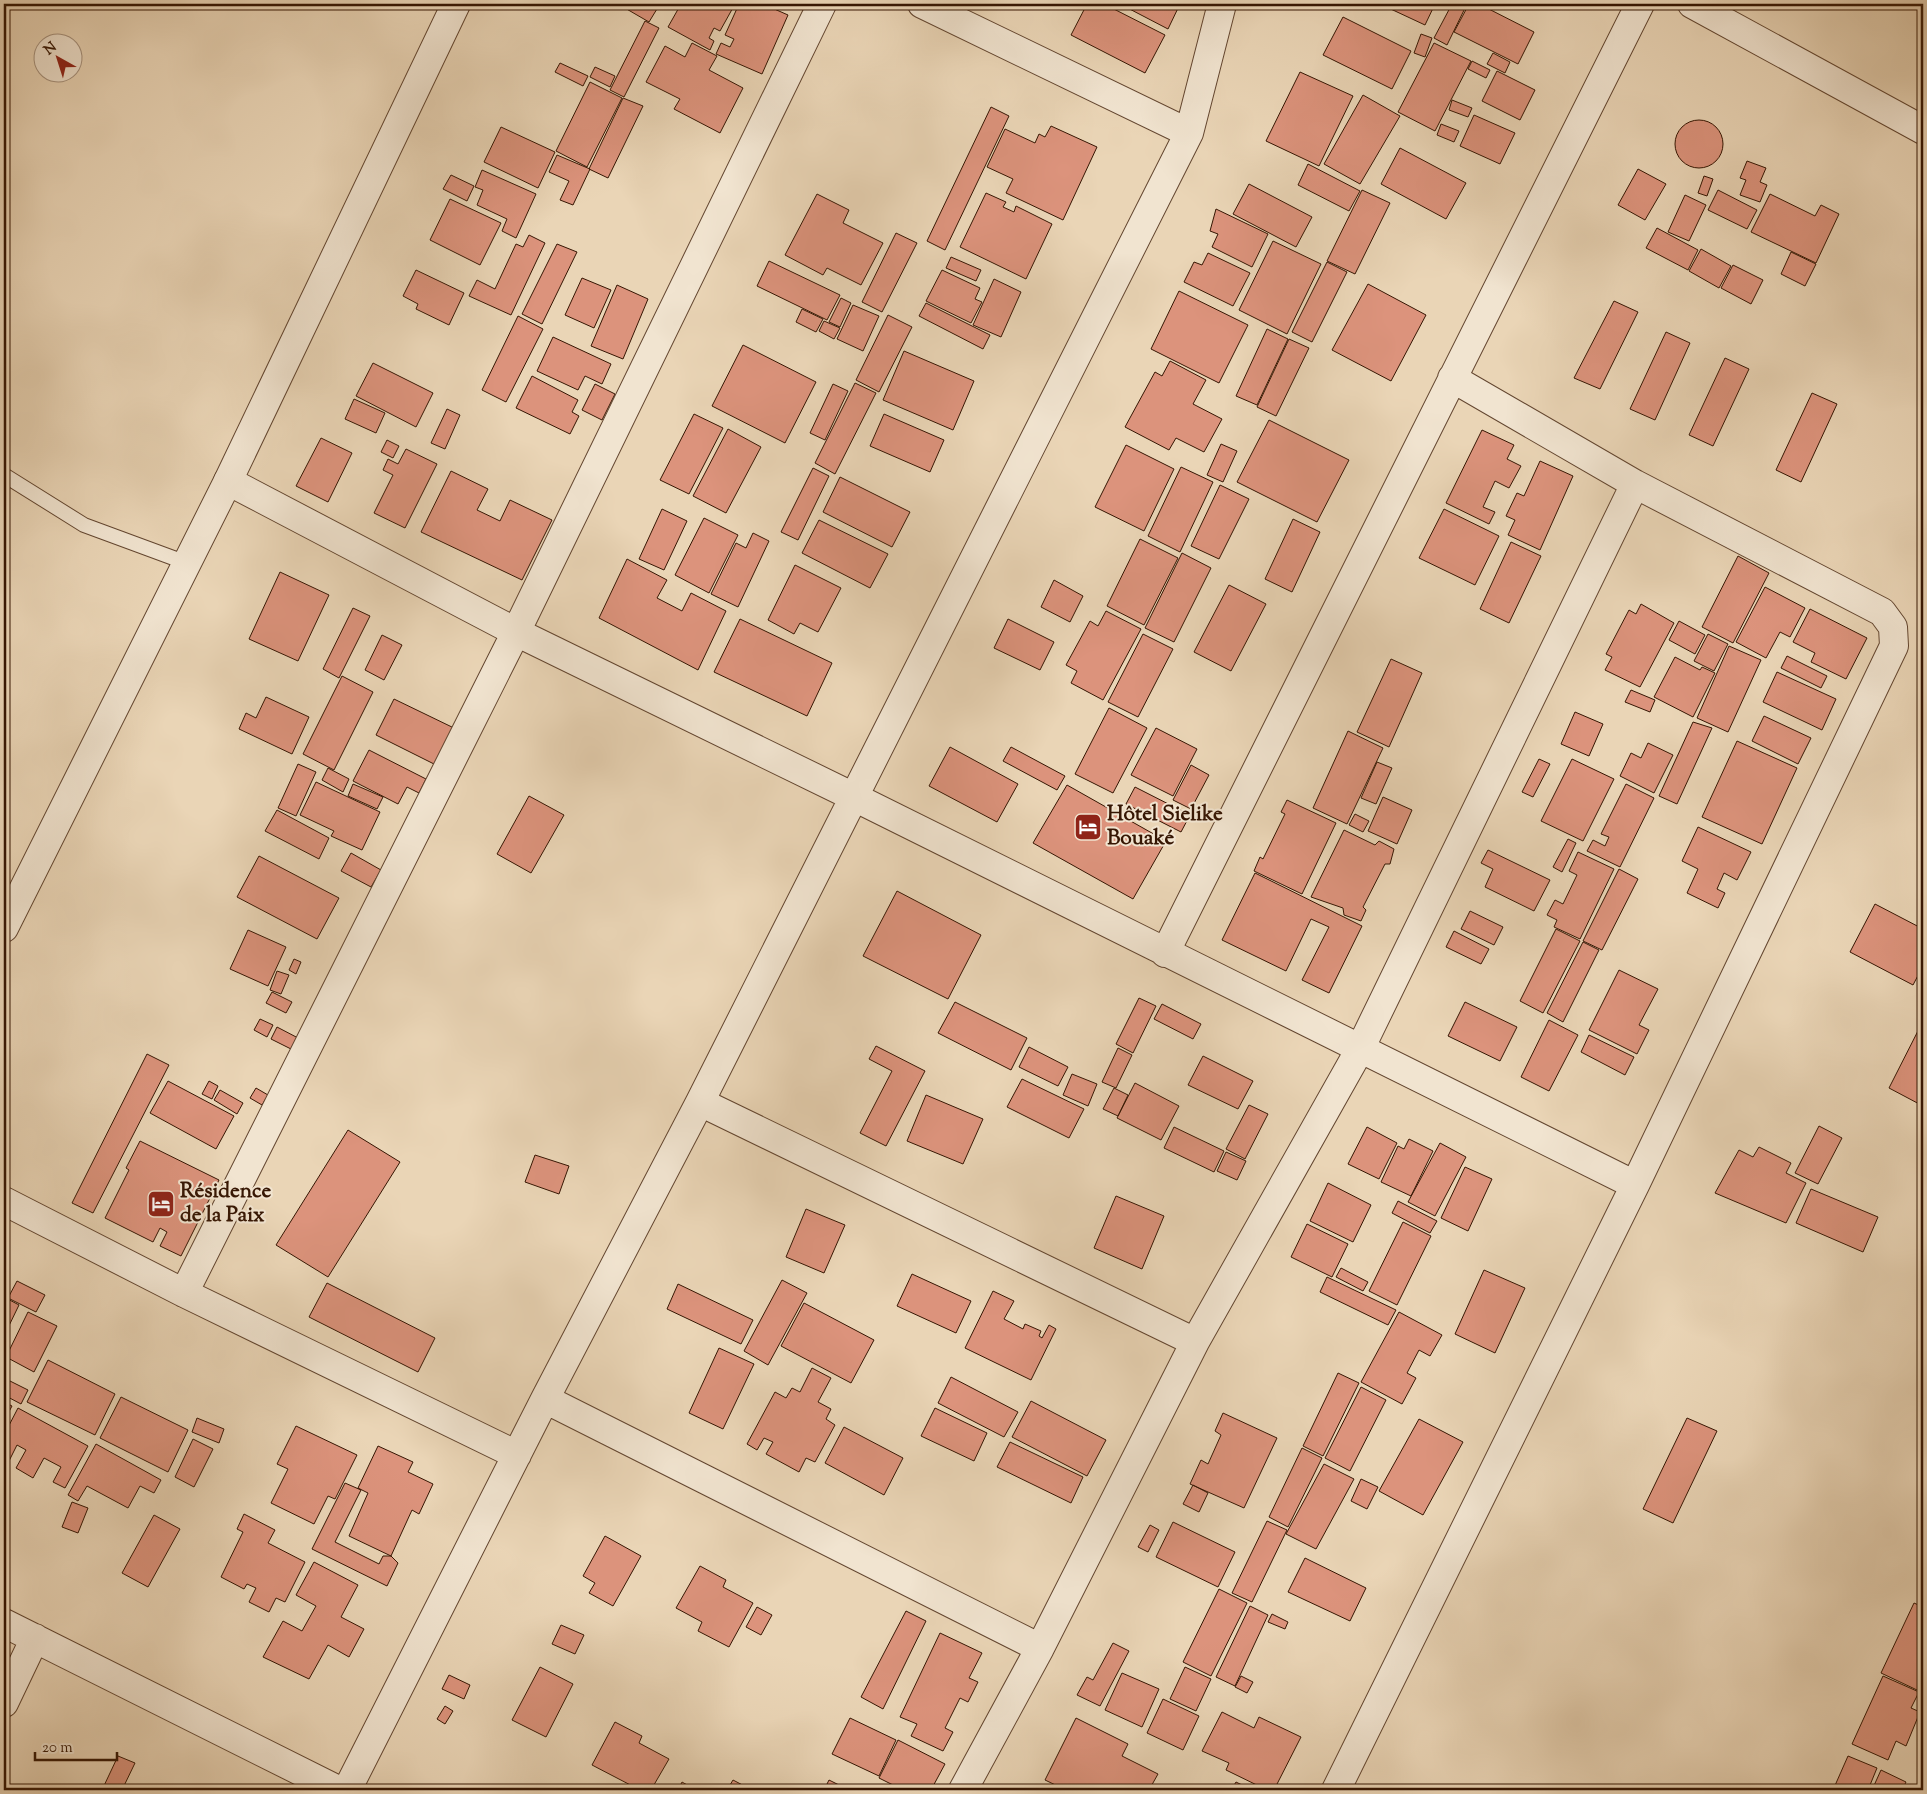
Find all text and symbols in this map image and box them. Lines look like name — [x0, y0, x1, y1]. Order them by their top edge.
north arrow — [32, 32, 82, 82]
text: N — [40, 38, 62, 61]
place label: Hôtel Sielike Bouaké — [1107, 800, 1223, 854]
hotel icon: Hôtel Sielike Bouaké — [1073, 812, 1103, 842]
place label: Résidence de la Paix — [180, 1177, 272, 1231]
hotel icon: Résidence de la Paix — [146, 1189, 176, 1219]
scale bar — [35, 1729, 118, 1761]
text: 20 m — [42, 1738, 73, 1759]

